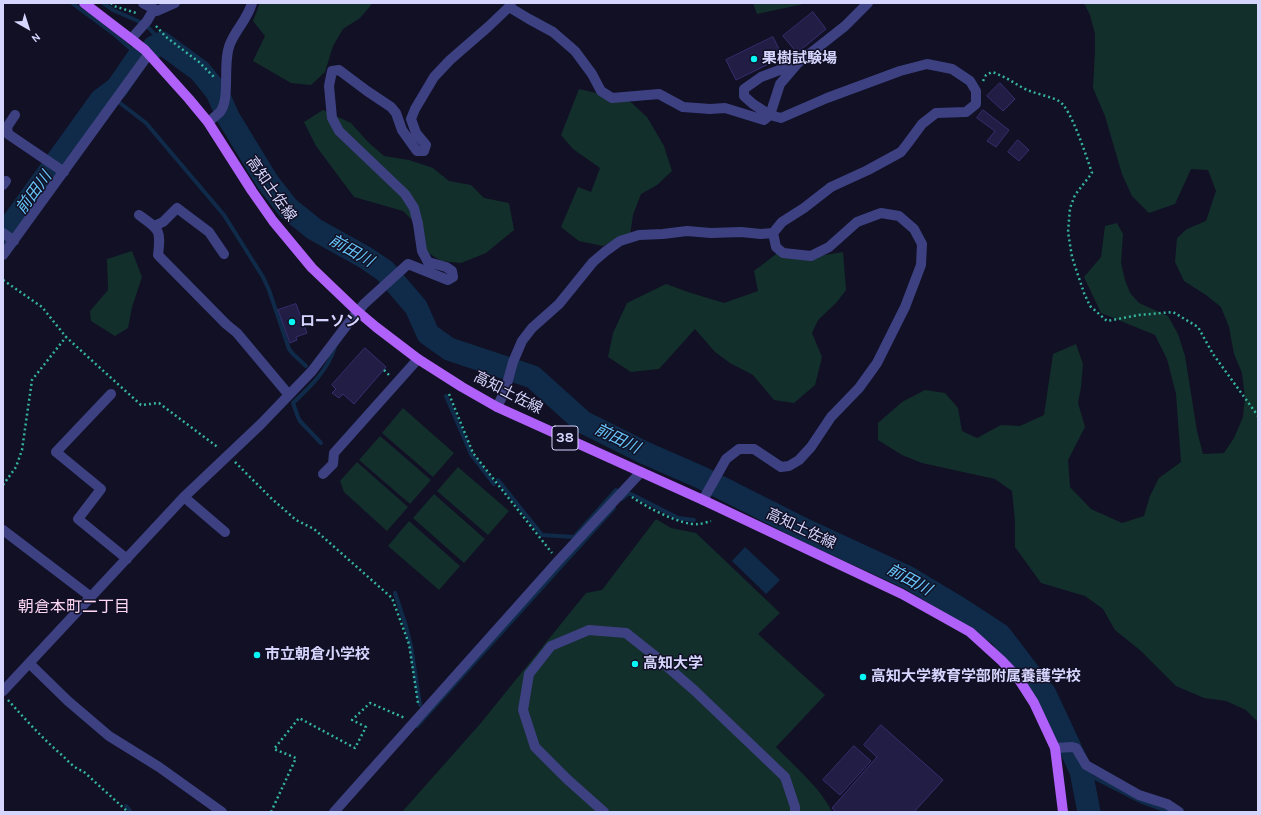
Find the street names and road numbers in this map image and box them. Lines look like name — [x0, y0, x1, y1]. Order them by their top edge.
street label: 高知土佐線 — [242, 153, 300, 225]
street label: 高知土佐線 — [471, 368, 545, 418]
road number: 38 — [552, 426, 578, 450]
street label: 高知土佐線 — [763, 505, 839, 553]

